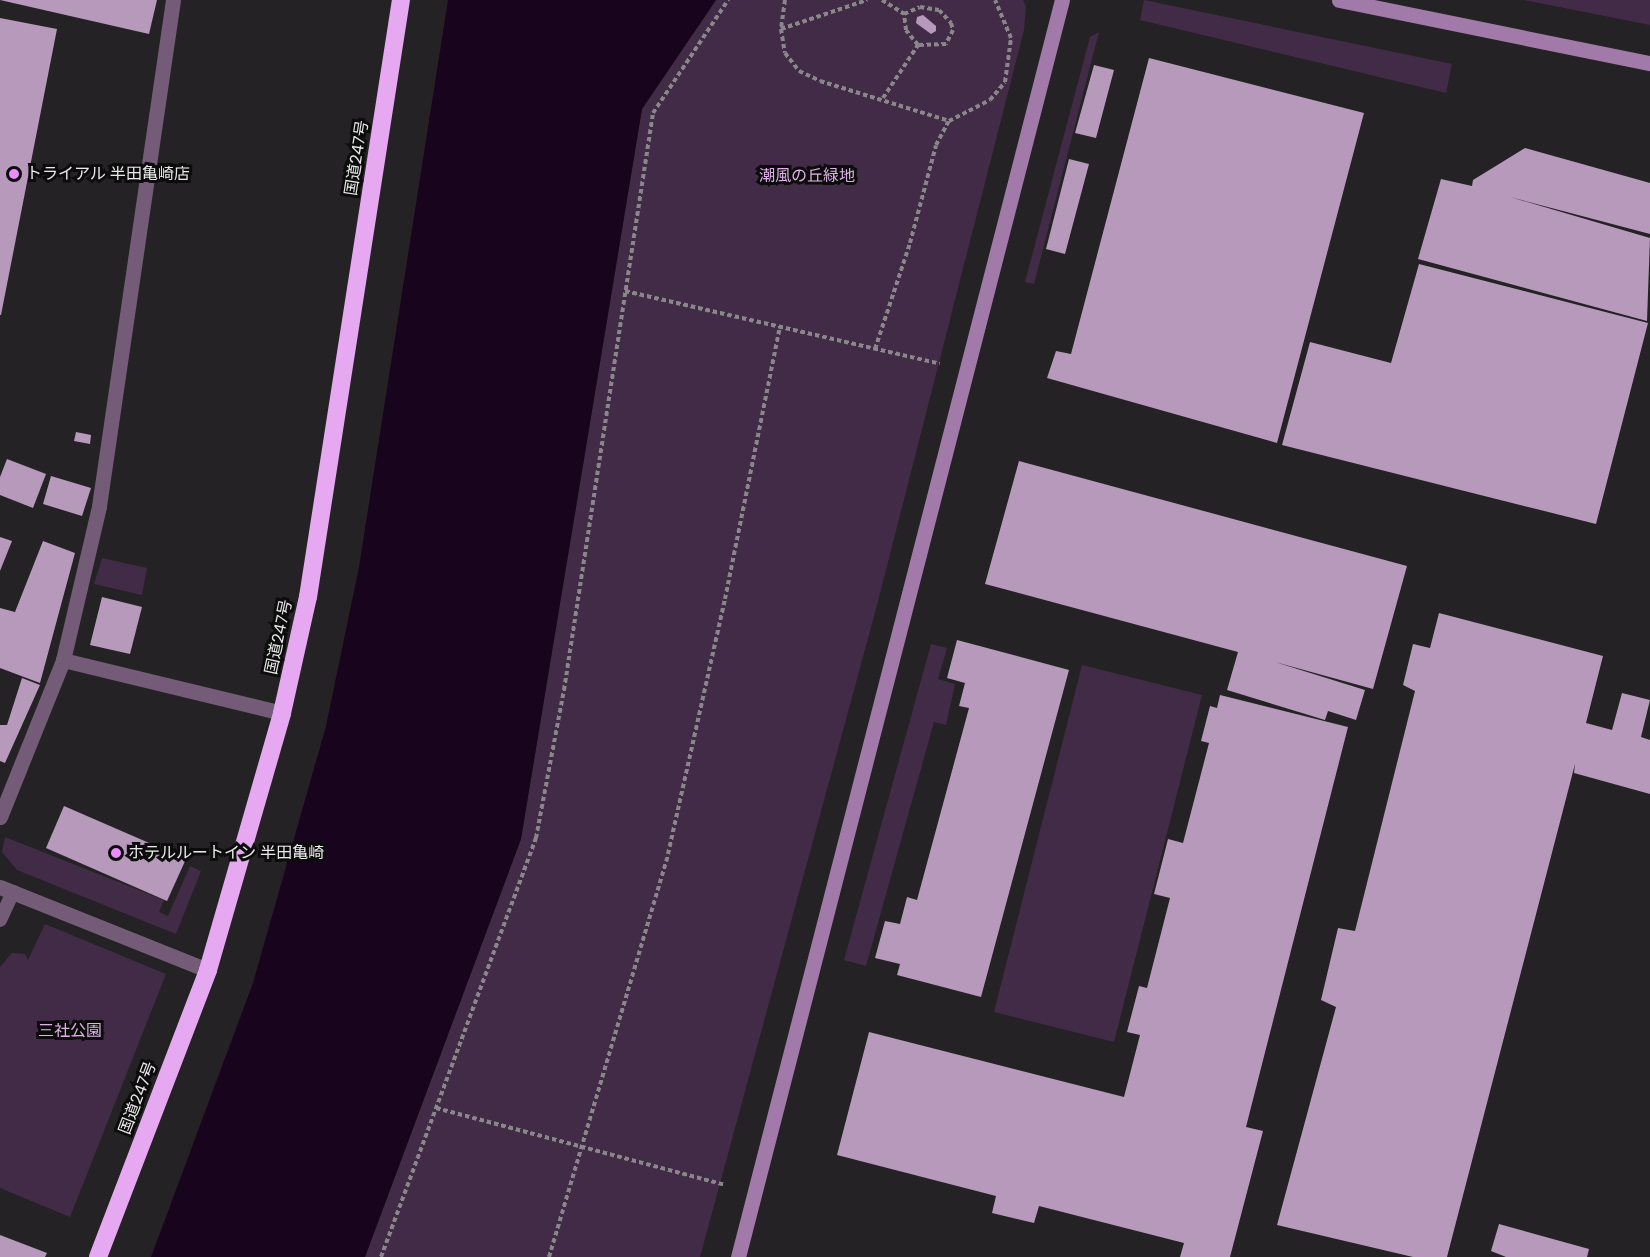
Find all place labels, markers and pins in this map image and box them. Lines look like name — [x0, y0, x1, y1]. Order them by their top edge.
place label: トライアル 半田亀崎店 — [26, 164, 190, 184]
marker: トライアル 半田亀崎店 — [7, 167, 21, 181]
place label: ホテルルートイン 半田亀崎 — [128, 843, 324, 863]
marker: ホテルルートイン 半田亀崎 — [109, 846, 123, 860]

